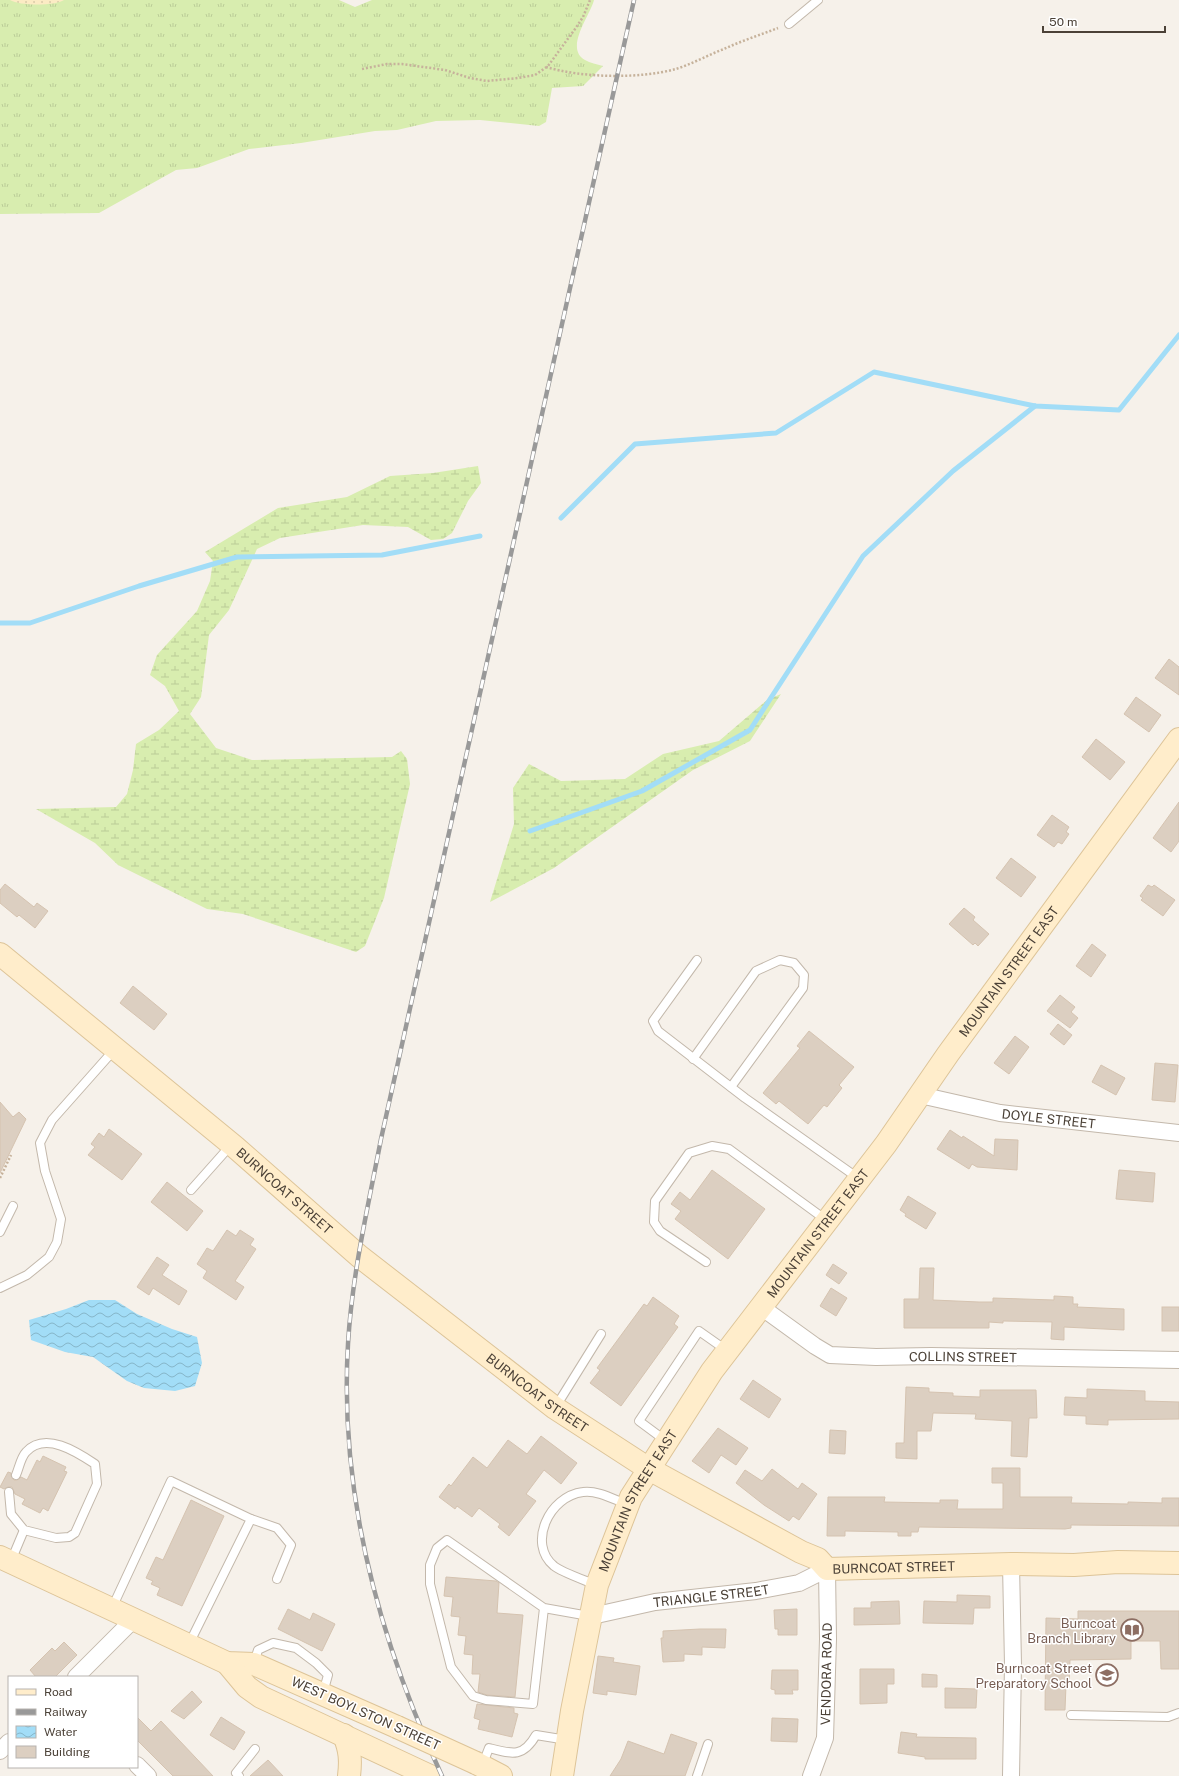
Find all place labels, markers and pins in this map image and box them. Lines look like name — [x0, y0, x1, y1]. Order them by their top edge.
place label: Burncoat Branch Library — [1027, 1616, 1116, 1646]
library icon: Burncoat Branch Library — [1119, 1617, 1145, 1643]
place label: Burncoat Street Preparatory School — [975, 1661, 1092, 1691]
school or university icon: Burncoat Street Preparatory School — [1094, 1662, 1120, 1688]

